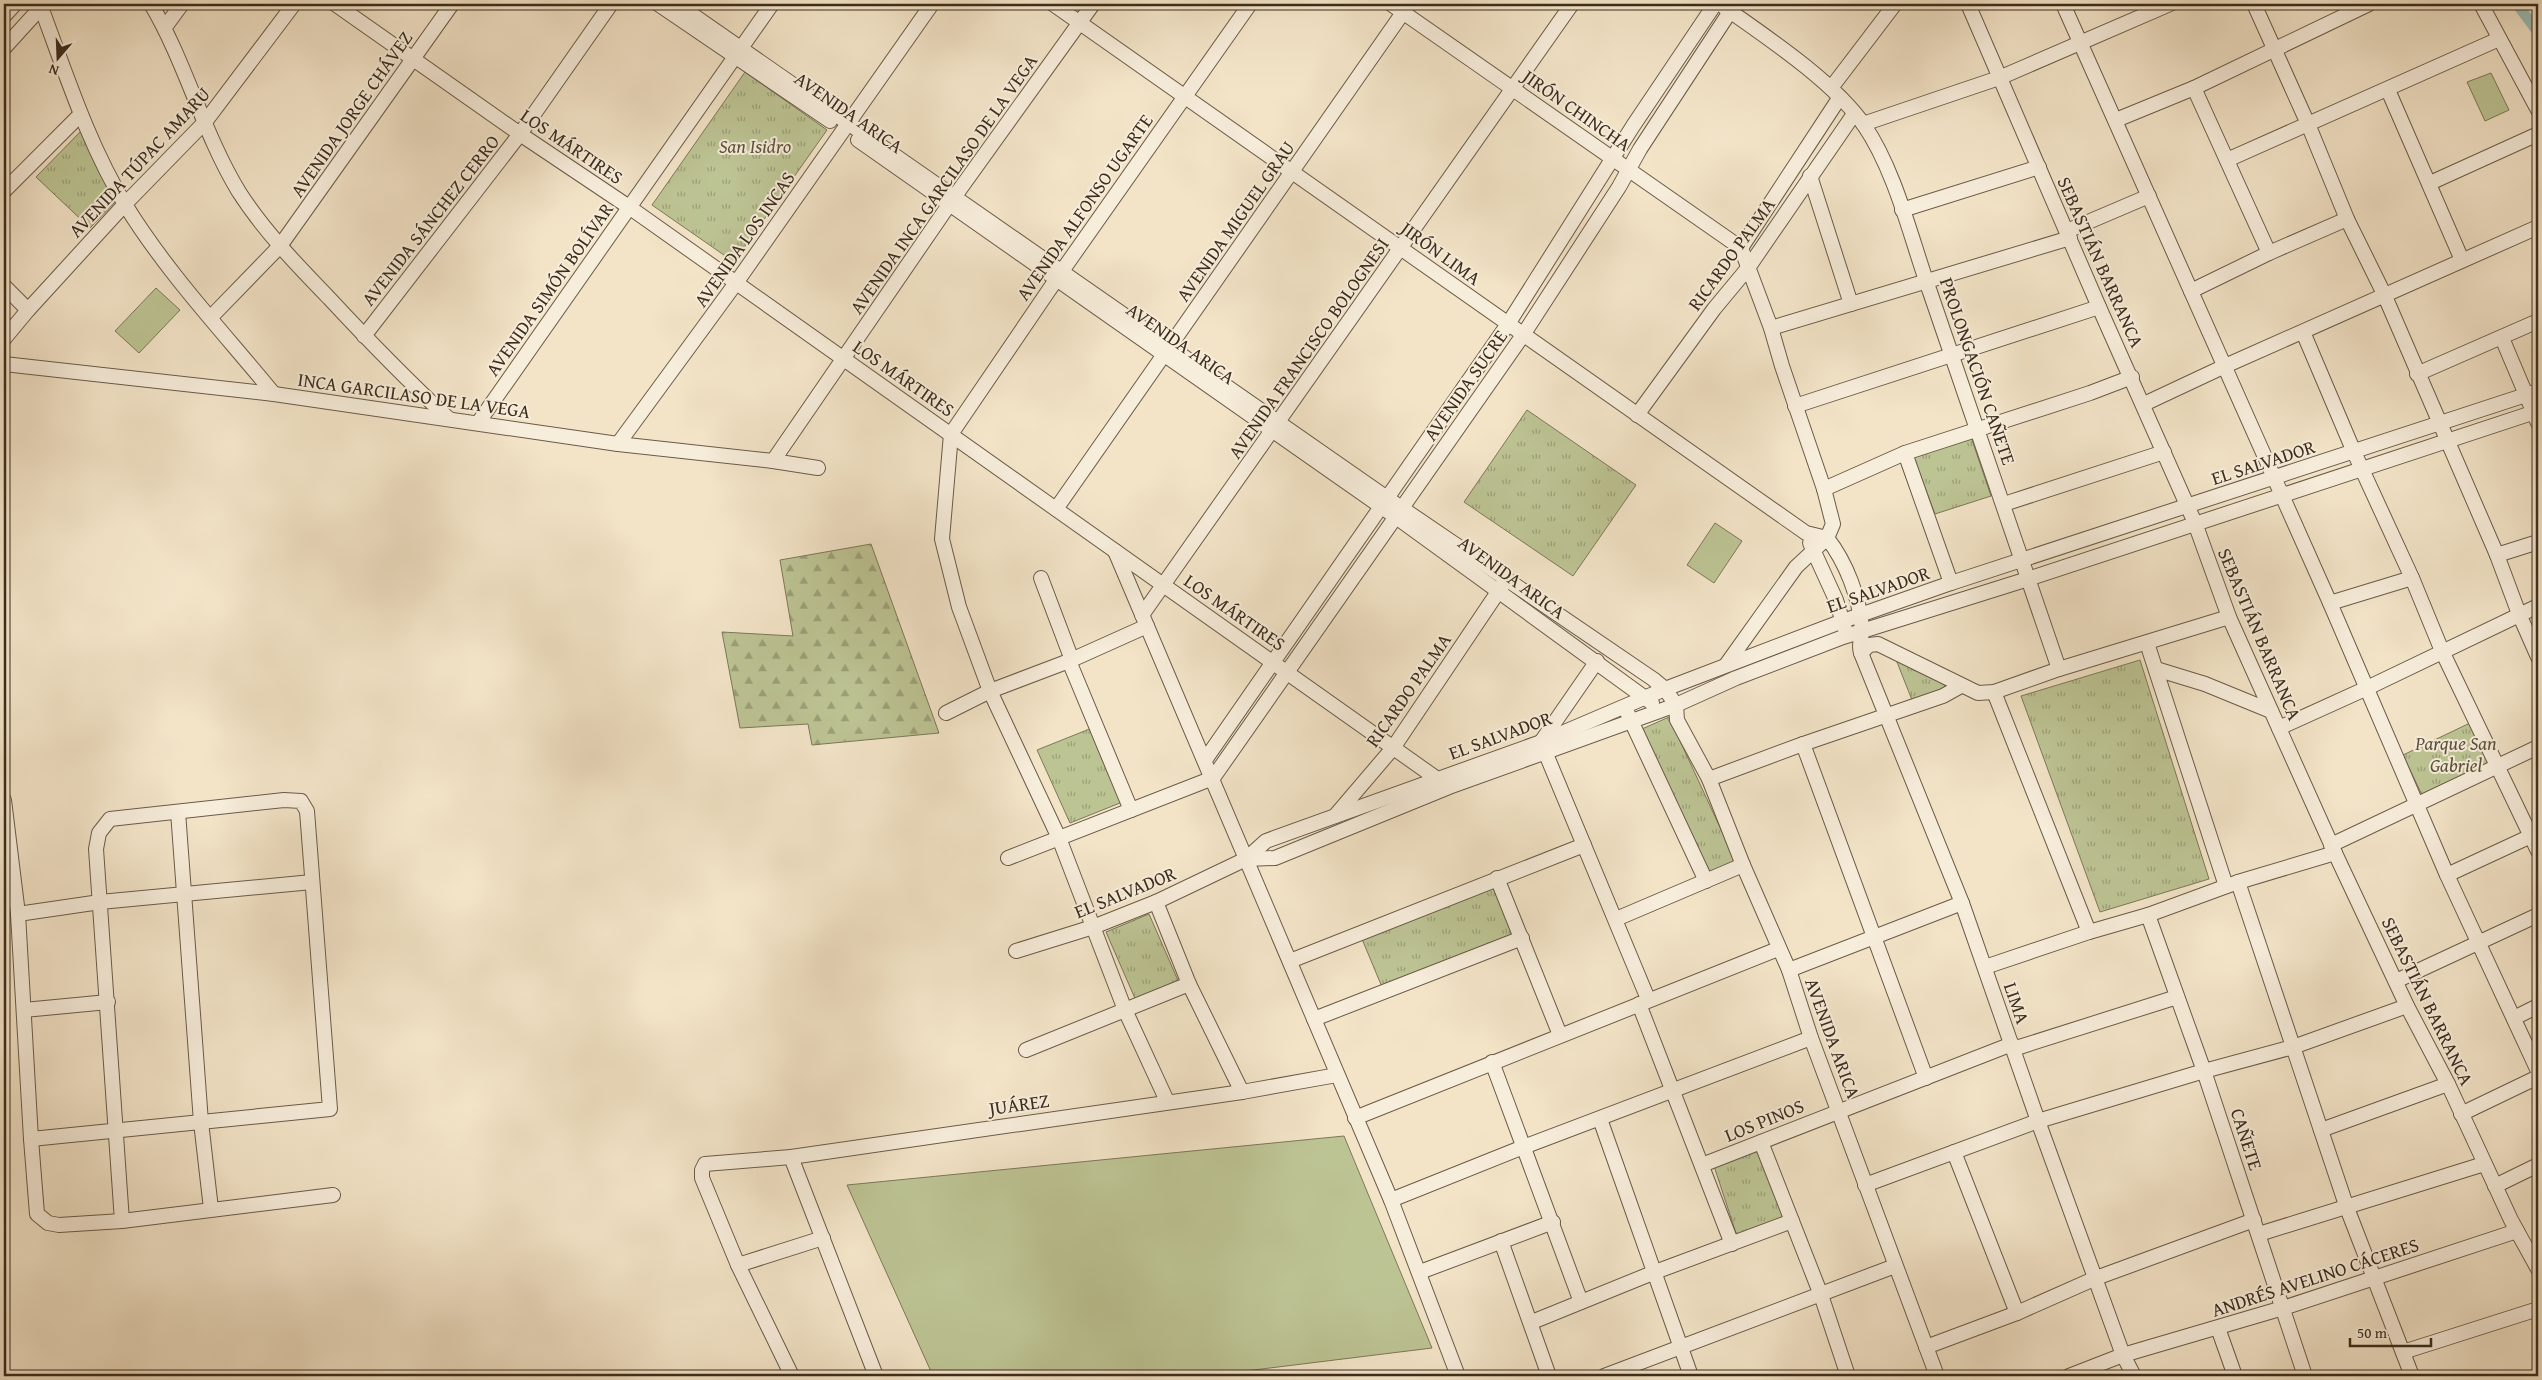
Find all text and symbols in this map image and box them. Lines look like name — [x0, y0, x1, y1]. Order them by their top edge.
street label: AVENIDA JORGE CHÁVEZ — [283, 25, 419, 203]
north arrow — [32, 32, 82, 82]
street label: AVENIDA INCA GARCILASO DE LA VEGA — [842, 48, 1044, 320]
text: N — [45, 59, 61, 81]
street label: JIRÓN CHINCHA — [1515, 61, 1637, 158]
street label: AVENIDA ARICA — [789, 64, 909, 160]
street label: AVENIDA TÚPAC AMARU — [62, 80, 216, 244]
street label: LOS MÁRTIRES — [515, 101, 629, 191]
street label: AVENIDA ALFONSO UGARTE — [1009, 108, 1159, 306]
street label: AVENIDA SÁNCHEZ CERRO — [354, 128, 506, 312]
park label: San Isidro — [719, 132, 791, 160]
street label: AVENIDA MIGUEL GRAU — [1169, 135, 1301, 307]
street label: AVENIDA LOS INCAS — [687, 165, 801, 313]
street label: SEBASTIÁN BARRANCA — [2051, 172, 2152, 352]
street label: RICARDO PALMA — [1681, 191, 1782, 316]
street label: AVENIDA SIMÓN BOLÍVAR — [478, 196, 620, 382]
street label: JIRÓN LIMA — [1393, 213, 1487, 292]
street label: AVENIDA FRANCISCO BOLOGNESI — [1221, 232, 1395, 464]
street label: PROLONGACIÓN CAÑETE — [1933, 274, 2023, 469]
street label: AVENIDA ARICA — [1121, 295, 1241, 391]
street label: AVENIDA SUCRE — [1416, 324, 1514, 446]
street label: LOS MÁRTIRES — [848, 333, 960, 423]
street label: INCA GARCILASO DE LA VEGA — [296, 365, 532, 425]
street label: EL SALVADOR — [2208, 432, 2319, 492]
street label: AVENIDA ARICA — [1453, 528, 1572, 626]
street label: SEBASTIÁN BARRANCA — [2211, 544, 2309, 725]
street label: EL SALVADOR — [1823, 558, 1933, 620]
street label: LOS MÁRTIRES — [1179, 567, 1291, 657]
street label: RICARDO PALMA — [1358, 627, 1458, 753]
street label: EL SALVADOR — [1445, 703, 1555, 767]
park label: Parque San Gabriel — [2414, 729, 2497, 779]
street label: EL SALVADOR — [1070, 859, 1180, 925]
street label: SEBASTIÁN BARRANCA — [2375, 912, 2481, 1090]
street label: AVENIDA ARICA — [1798, 974, 1868, 1103]
street label: LIMA — [1997, 978, 2037, 1028]
street label: JUÁREZ — [985, 1086, 1051, 1122]
street label: LOS PINOS — [1720, 1091, 1808, 1149]
street label: CAÑETE — [2224, 1104, 2270, 1174]
street label: ANDRÉS AVELINO CÁCERES — [2208, 1230, 2422, 1324]
scale bar — [2350, 1315, 2431, 1347]
text: 50 m — [2357, 1322, 2388, 1343]

